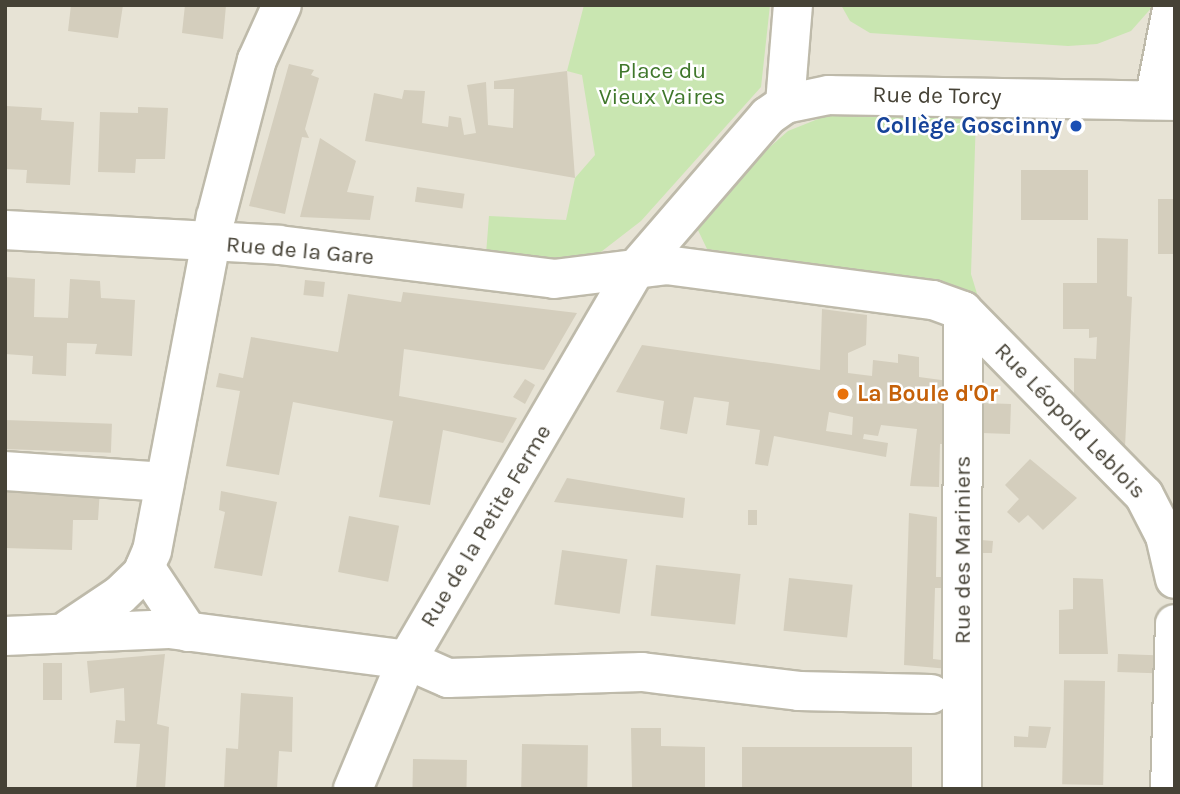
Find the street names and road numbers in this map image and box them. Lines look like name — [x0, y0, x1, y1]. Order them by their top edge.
street label: Rue de Torcy — [872, 81, 1002, 111]
street label: Rue de la Gare — [225, 231, 375, 271]
street label: Rue Léopold Leblois — [988, 337, 1152, 505]
street label: Rue de la Petite Ferme — [415, 420, 557, 632]
street label: Rue des Mariniers — [949, 456, 977, 644]

